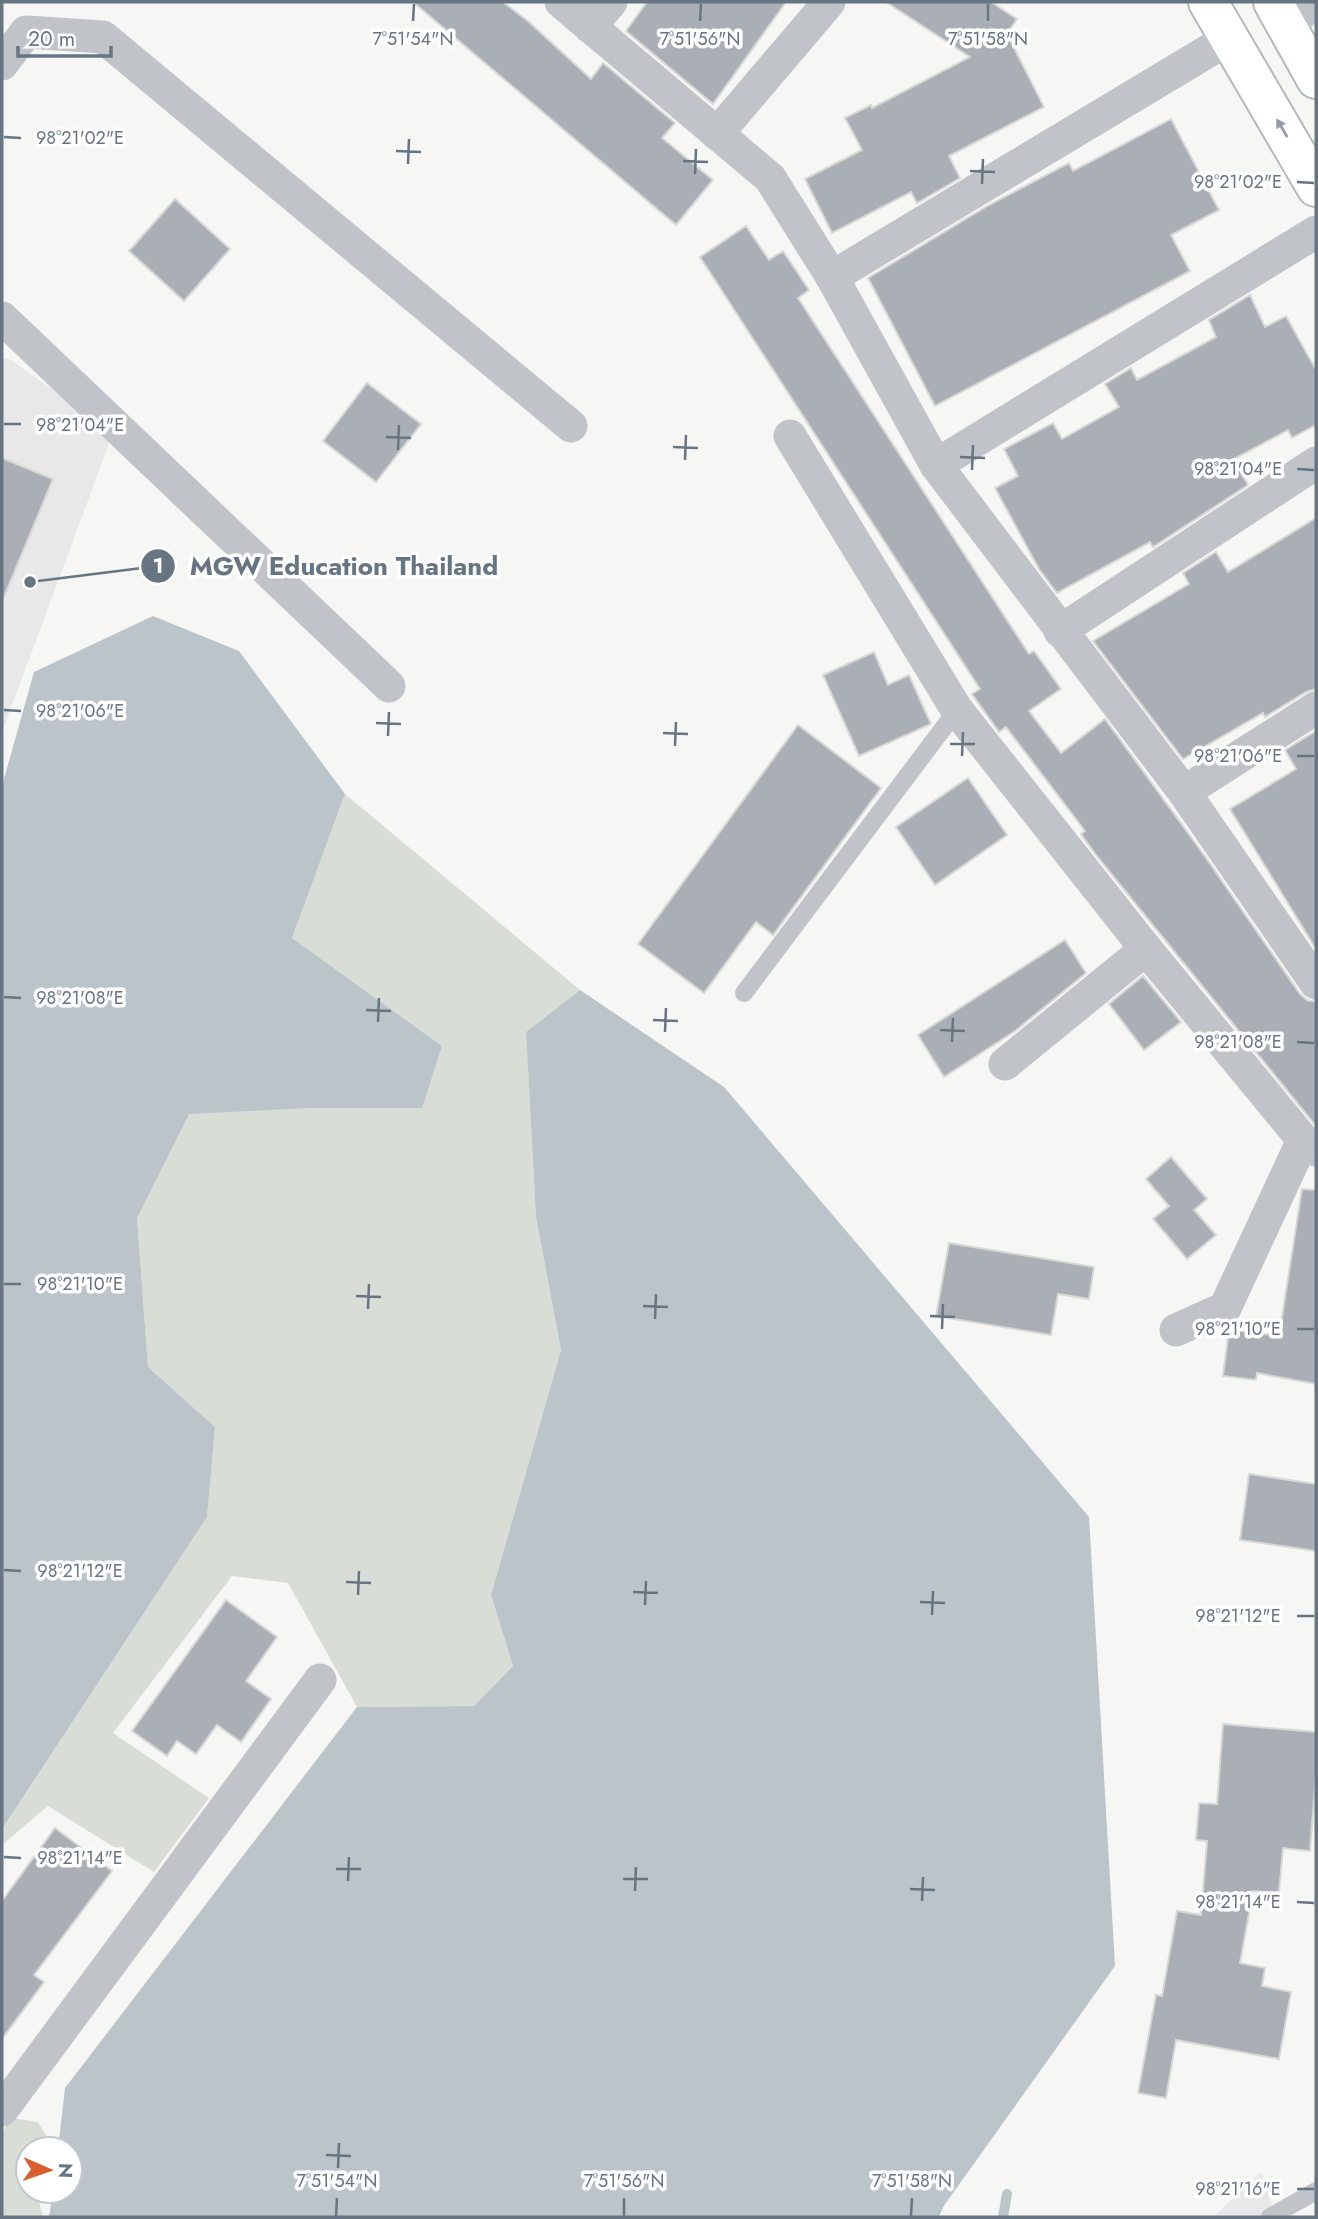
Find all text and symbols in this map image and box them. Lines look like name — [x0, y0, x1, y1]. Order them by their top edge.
scale bar — [18, 14, 110, 58]
text: 20 m — [28, 24, 75, 54]
text: 7°51'54"N — [373, 26, 453, 52]
text: 7°51'56"N — [660, 26, 740, 52]
text: 7°51'58"N — [948, 26, 1028, 52]
one-way arrow — [1276, 118, 1288, 138]
text: 98°21'02"E — [36, 125, 124, 151]
text: 98°21'02"E — [1194, 169, 1282, 195]
text: 98°21'04"E — [36, 412, 124, 438]
text: 98°21'04"E — [1194, 456, 1282, 482]
callout: MGW Education Thailand — [140, 542, 512, 589]
text: MGW Education Thailand — [190, 547, 498, 585]
text: 1 — [153, 551, 163, 581]
text: 98°21'06"E — [36, 698, 124, 724]
text: 98°21'06"E — [1194, 743, 1282, 769]
text: 98°21'08"E — [36, 985, 124, 1011]
text: 98°21'08"E — [1194, 1029, 1282, 1055]
text: 98°21'10"E — [37, 1271, 123, 1297]
text: 98°21'10"E — [1195, 1316, 1281, 1342]
text: 98°21'12"E — [37, 1558, 123, 1584]
text: 98°21'12"E — [1195, 1603, 1281, 1629]
text: 98°21'14"E — [37, 1845, 123, 1871]
text: 98°21'14"E — [1195, 1889, 1281, 1915]
north arrow — [14, 2135, 84, 2205]
text: N — [52, 2163, 79, 2179]
text: 7°51'54"N — [297, 2168, 377, 2194]
text: 7°51'56"N — [584, 2168, 664, 2194]
text: 7°51'58"N — [872, 2168, 952, 2194]
text: 98°21'16"E — [1195, 2176, 1281, 2202]

